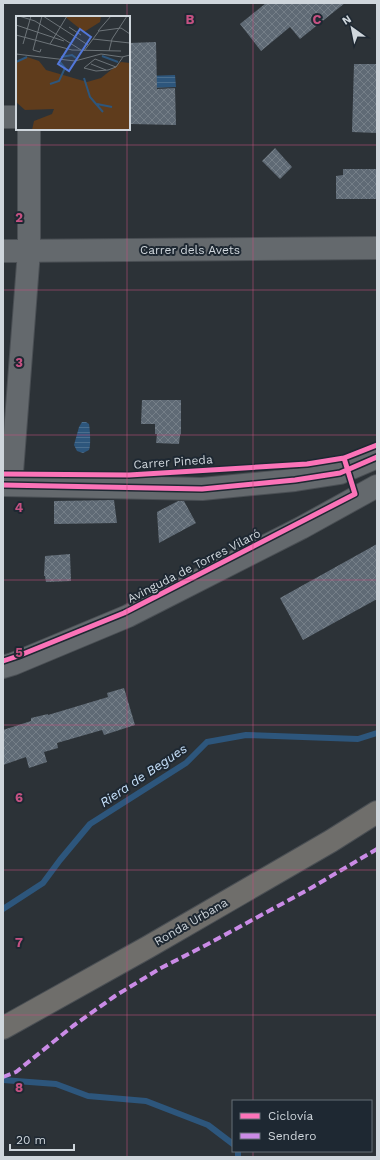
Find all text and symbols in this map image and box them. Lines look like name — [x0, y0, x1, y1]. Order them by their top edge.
north arrow — [332, 8, 372, 48]
text: B — [186, 12, 195, 27]
text: C — [313, 12, 322, 27]
text: N — [340, 12, 354, 28]
inset map — [16, 16, 130, 130]
text: 2 — [15, 210, 23, 225]
street label: Carrer dels Avets — [140, 243, 240, 257]
text: 3 — [15, 355, 23, 370]
street label: Carrer Pineda — [133, 452, 213, 472]
text: 4 — [15, 500, 24, 515]
street label: Avinguda de Torres Vilaró — [125, 526, 263, 606]
text: 5 — [15, 645, 23, 660]
water label: Riera de Begues — [97, 741, 190, 810]
text: 6 — [15, 790, 23, 805]
street label: Ronda Urbana — [152, 895, 230, 949]
text: 7 — [15, 935, 23, 950]
text: 8 — [15, 1080, 23, 1095]
legend — [232, 1100, 372, 1152]
text: Ciclovía — [268, 1109, 313, 1123]
scale bar — [10, 1126, 74, 1152]
text: Sendero — [268, 1129, 316, 1143]
text: 20 m — [16, 1133, 46, 1147]

